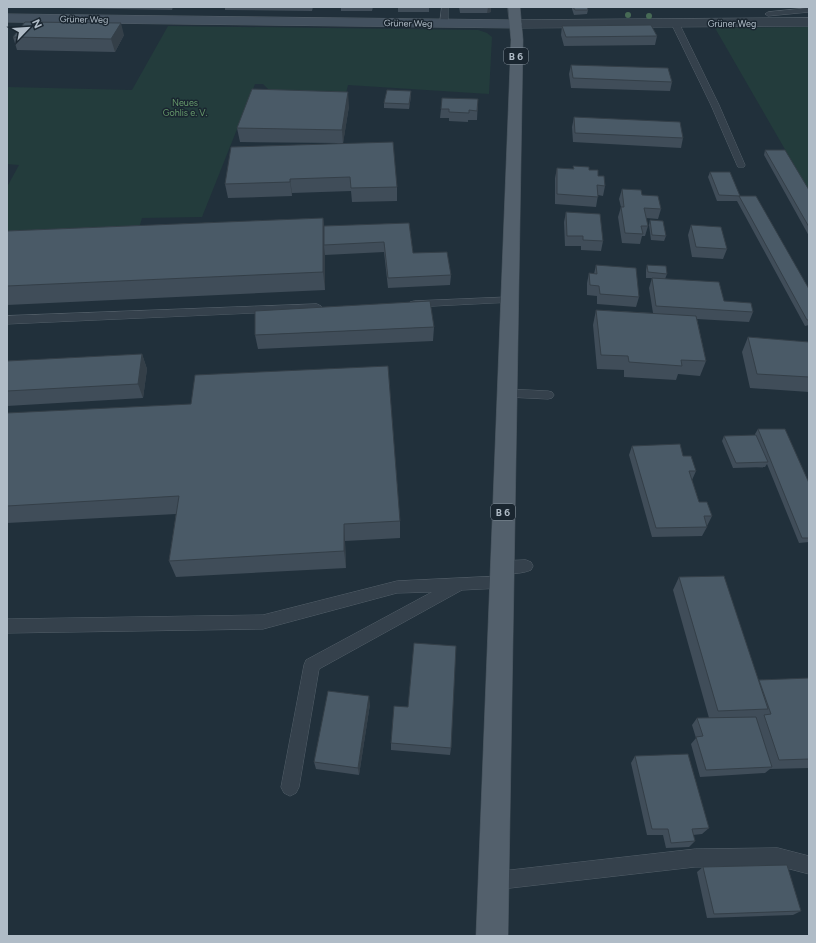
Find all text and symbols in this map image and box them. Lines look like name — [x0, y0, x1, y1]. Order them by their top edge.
north arrow — [8, 8, 48, 48]
street label: Grüner Weg — [60, 13, 108, 25]
text: N — [29, 17, 44, 31]
street label: Grüner Weg — [384, 17, 432, 29]
street label: Grüner Weg — [708, 18, 756, 29]
road number: B 6 — [504, 48, 528, 64]
park label: Neues Gohlis e. V. — [163, 97, 207, 118]
road number: B 6 — [491, 504, 515, 520]

